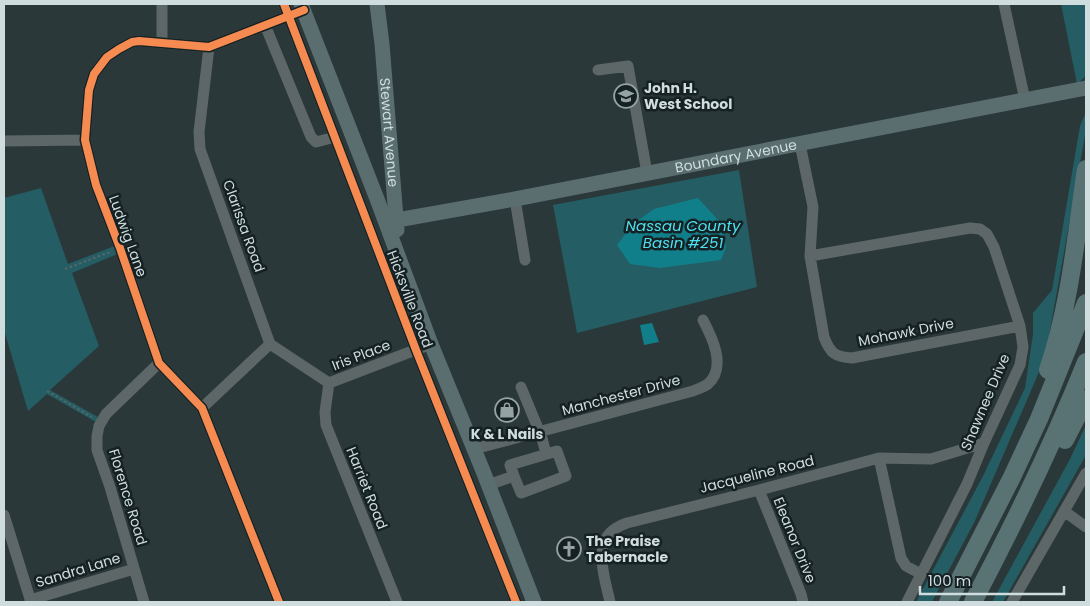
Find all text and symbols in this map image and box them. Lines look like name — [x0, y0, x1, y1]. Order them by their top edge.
street label: Stewart Avenue — [375, 77, 404, 188]
place label: John H. West School — [644, 78, 732, 114]
school or university icon: John H. West School — [613, 83, 639, 109]
street label: Boundary Avenue — [673, 134, 799, 178]
street label: Clarissa Road — [218, 177, 270, 275]
street label: Ludwig Lane — [104, 192, 152, 280]
water label: Nassau County Basin #251 — [626, 215, 741, 253]
street label: Hicksville Road — [382, 247, 438, 351]
street label: Mohawk Drive — [856, 313, 956, 351]
street label: Iris Place — [329, 335, 394, 375]
street label: Shawnee Drive — [956, 350, 1015, 453]
street label: Manchester Drive — [560, 370, 683, 420]
shop icon: K & L Nails — [494, 397, 520, 423]
place label: K & L Nails — [471, 424, 543, 444]
street label: Harriet Road — [341, 444, 393, 532]
street label: Florence Road — [104, 446, 152, 548]
street label: Jacqueline Road — [698, 450, 816, 498]
street label: Eleanor Drive — [769, 494, 821, 586]
place label: The Praise Tabernacle — [586, 531, 668, 567]
church icon: The Praise Tabernacle — [556, 536, 582, 562]
street label: Sandra Lane — [33, 548, 123, 592]
scale bar — [920, 564, 1064, 596]
text: 100 m — [928, 570, 971, 591]

